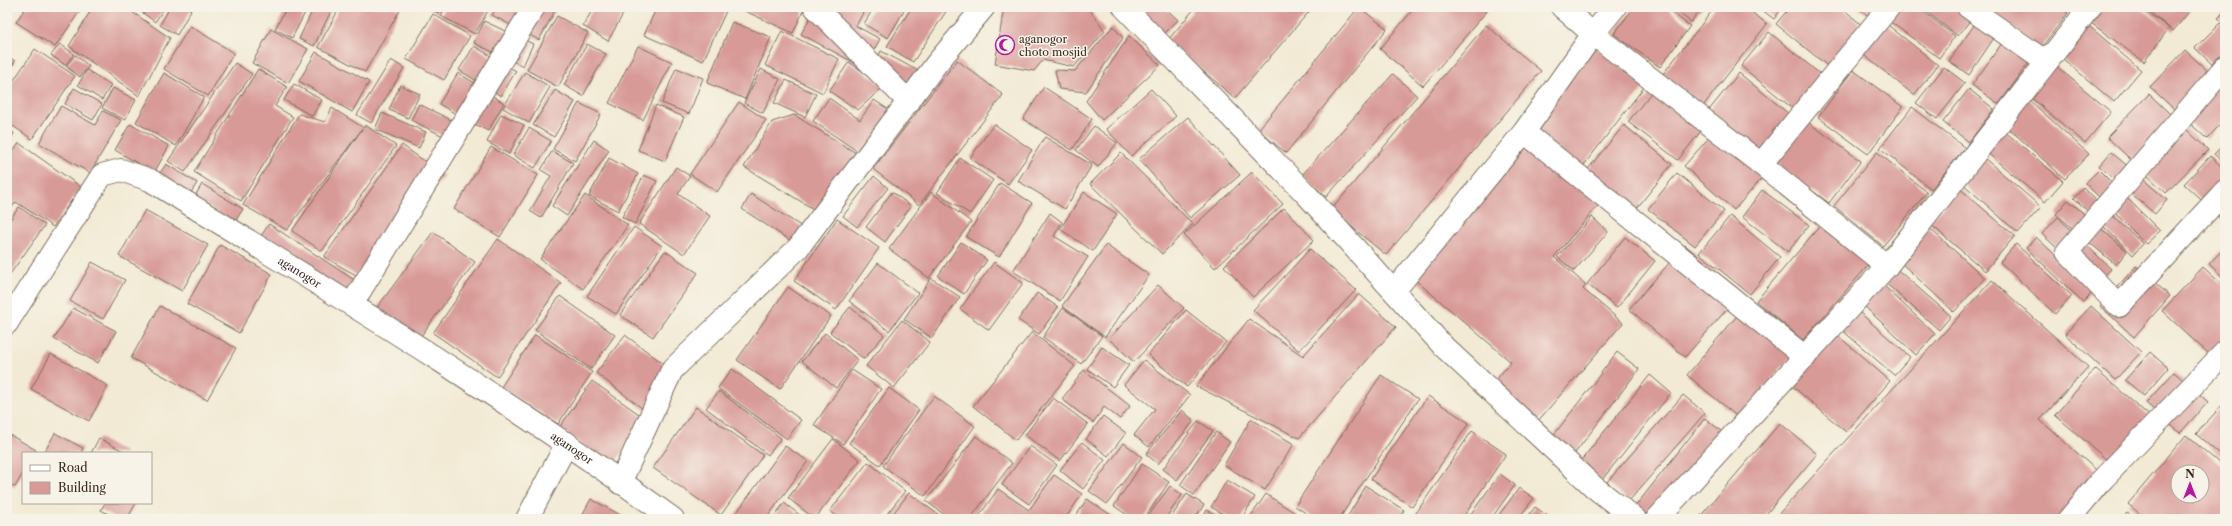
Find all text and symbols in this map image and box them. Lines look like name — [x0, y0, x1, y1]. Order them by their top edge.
place label: aganogor choto mosjid — [1019, 32, 1087, 59]
mosque icon: aganogor choto mosjid — [994, 34, 1016, 56]
street label: aganogor — [275, 254, 324, 291]
street label: aganogor — [548, 429, 596, 468]
legend — [22, 452, 152, 504]
text: Road — [58, 460, 88, 475]
north arrow — [2170, 464, 2210, 504]
text: N — [2185, 467, 2195, 481]
text: Building — [58, 480, 106, 495]

